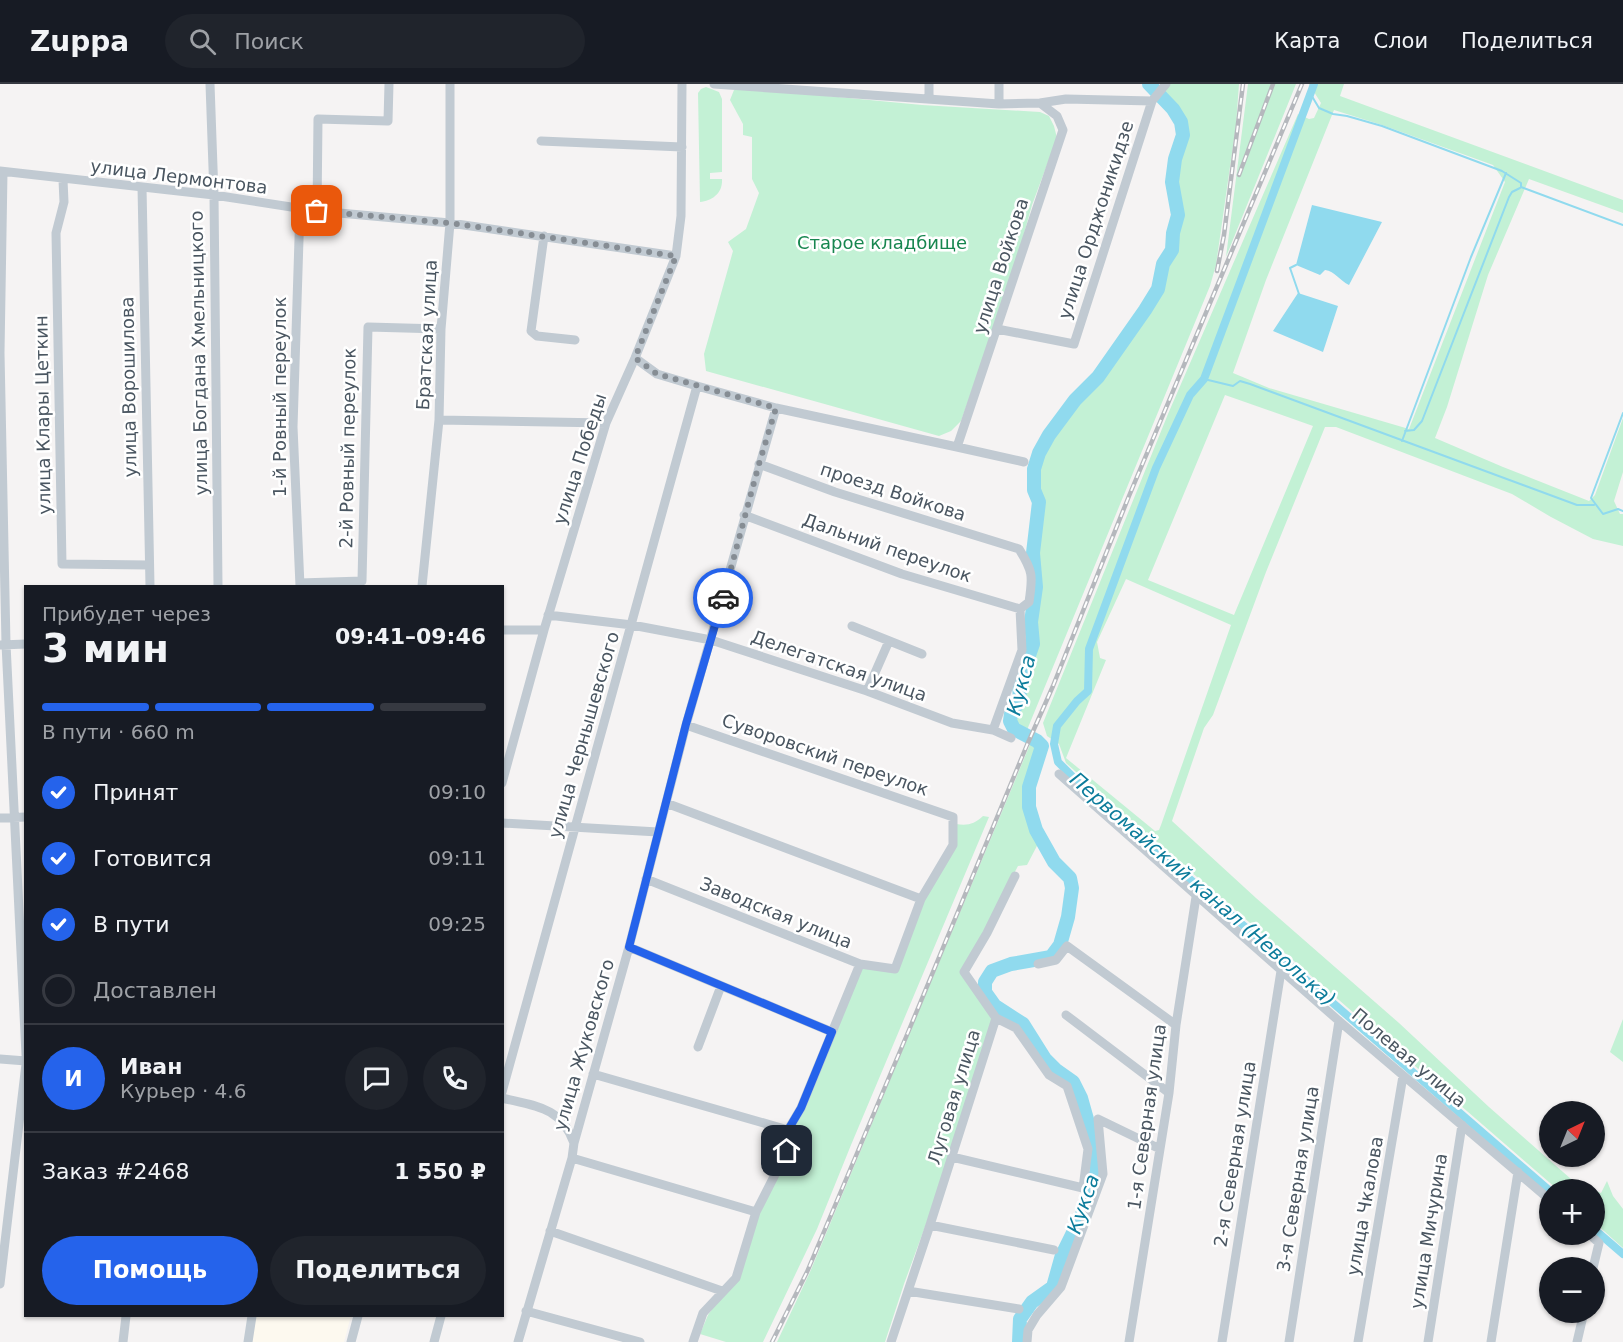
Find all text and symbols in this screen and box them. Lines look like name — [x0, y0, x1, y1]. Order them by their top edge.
search box — [165, 14, 585, 68]
text: Zuppa — [30, 25, 129, 58]
icon: search — [186, 25, 219, 58]
text: Поиск — [234, 29, 304, 54]
text: Карта — [1274, 29, 1340, 53]
text: Слои — [1373, 29, 1428, 53]
text: Поделиться — [1461, 29, 1593, 53]
street label: улица Орджоникидзе — [1054, 118, 1138, 322]
street label: улица Лермонтова — [89, 155, 269, 198]
pin — [291, 185, 342, 236]
icon: bag — [300, 194, 333, 227]
street label: улица Войкова — [969, 195, 1032, 336]
street label: улица Богдана Хмельницкого — [186, 210, 211, 496]
park label: Старое кладбище — [797, 232, 967, 253]
street label: Братская улица — [412, 259, 441, 411]
street label: улица Ворошилова — [116, 296, 141, 478]
street label: 1-й Ровный переулок — [269, 297, 290, 497]
street label: улица Клары Цеткин — [30, 315, 55, 515]
street label: 2-й Ровный переулок — [335, 347, 360, 548]
street label: улица Победы — [548, 391, 611, 527]
street label: проезд Войкова — [818, 458, 968, 525]
street label: Дальний переулок — [800, 509, 975, 586]
courier — [693, 568, 753, 628]
icon: car — [707, 582, 740, 615]
text: Прибудет через — [42, 602, 211, 626]
text: 09:41–09:46 — [335, 624, 486, 649]
text: 3 мин — [42, 626, 169, 671]
street label: Делегатская улица — [749, 626, 930, 705]
street label: улица Чернышевского — [544, 629, 623, 841]
water label: Кукса — [1001, 652, 1041, 718]
street label: Суворовский переулок — [719, 709, 931, 800]
text: В пути · 660 m — [42, 720, 195, 744]
water label: Первомайский канал (Неволька) — [1065, 767, 1341, 1011]
icon: check — [42, 776, 75, 809]
text: Принят — [93, 780, 178, 805]
text: 09:10 — [428, 780, 486, 804]
icon: check — [42, 842, 75, 875]
text: Готовится — [93, 846, 212, 871]
text: 09:11 — [428, 846, 486, 870]
street label: Заводская улица — [697, 872, 855, 953]
icon: check — [42, 908, 75, 941]
text: В пути — [93, 912, 170, 937]
text: 09:25 — [428, 912, 486, 936]
street label: улица Жуковского — [549, 957, 618, 1133]
text: Доставлен — [93, 978, 217, 1003]
street label: Полевая улица — [1348, 1004, 1471, 1111]
street label: 1-я Северная улица — [1123, 1023, 1170, 1211]
street label: Луговая улица — [923, 1027, 984, 1167]
button: chat — [345, 1047, 408, 1110]
button: phone — [423, 1047, 486, 1110]
text: Иван — [120, 1054, 182, 1079]
street label: 2-я Северная улица — [1209, 1060, 1260, 1248]
text: И — [64, 1066, 83, 1091]
text: Курьер · 4.6 — [120, 1079, 246, 1103]
street label: 3-я Северная улица — [1272, 1085, 1323, 1273]
north arrow — [1539, 1101, 1605, 1167]
map controls — [1539, 1101, 1605, 1323]
pin — [761, 1125, 812, 1176]
icon: home — [770, 1134, 803, 1167]
street label: улица Чкалова — [1342, 1135, 1387, 1277]
street label: улица Мичурина — [1406, 1152, 1451, 1310]
text: Заказ #2468 — [42, 1159, 189, 1184]
text: 1 550 ₽ — [394, 1159, 486, 1184]
water label: Кукса — [1062, 1171, 1104, 1237]
button: + — [1539, 1179, 1605, 1245]
button: Помощь — [42, 1236, 258, 1305]
button: Поделиться — [270, 1236, 486, 1305]
button: − — [1539, 1257, 1605, 1323]

